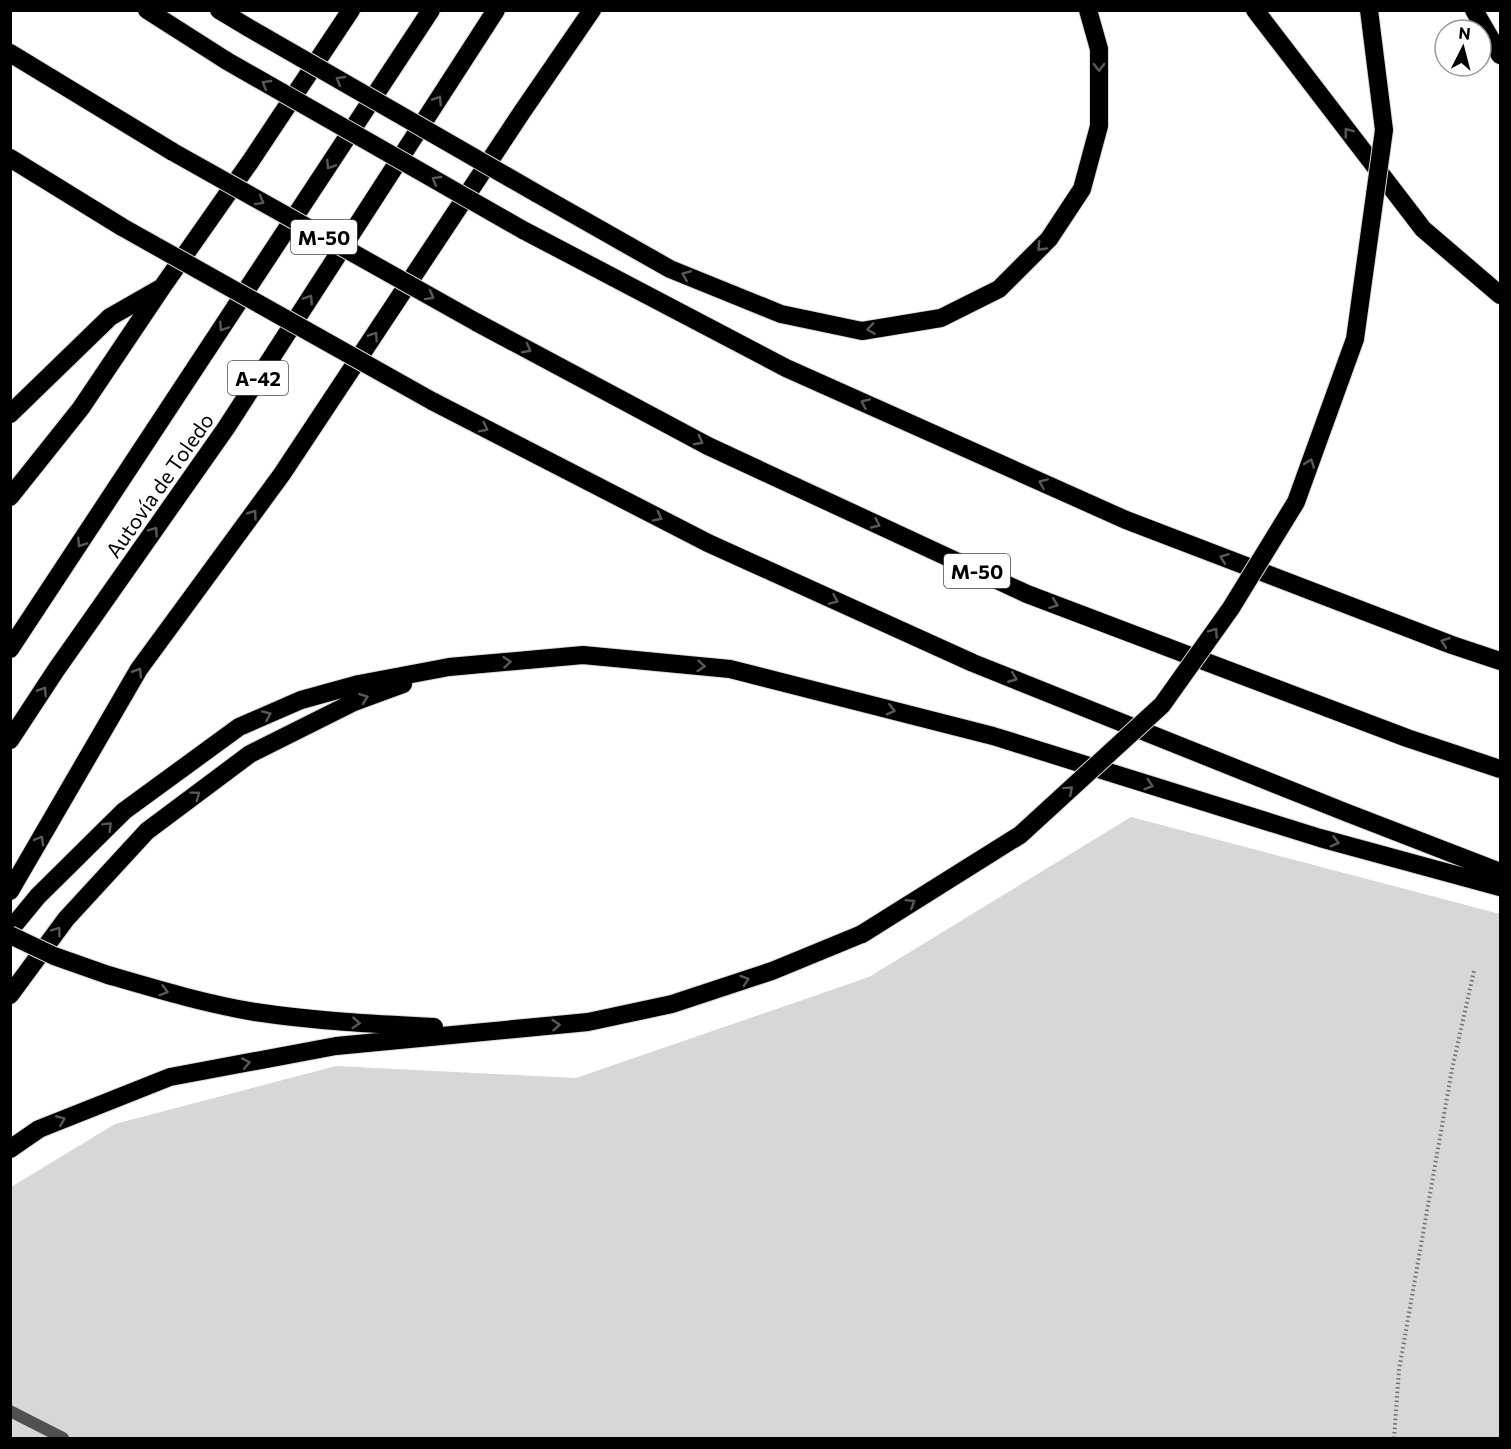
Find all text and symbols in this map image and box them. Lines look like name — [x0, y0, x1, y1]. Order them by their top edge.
north arrow — [1433, 18, 1493, 78]
text: N — [1458, 23, 1472, 43]
one-way arrow — [1093, 63, 1105, 72]
one-way arrow — [336, 76, 346, 87]
one-way arrow — [262, 79, 272, 91]
one-way arrow — [431, 96, 442, 107]
one-way arrow — [1345, 128, 1356, 139]
one-way arrow — [326, 158, 337, 169]
one-way arrow — [432, 176, 442, 187]
one-way arrow — [254, 194, 264, 205]
road number: M-50 — [291, 220, 357, 254]
one-way arrow — [1037, 239, 1048, 250]
one-way arrow — [681, 270, 692, 282]
one-way arrow — [424, 289, 434, 300]
one-way arrow — [302, 295, 314, 305]
one-way arrow — [219, 321, 230, 332]
one-way arrow — [867, 323, 876, 335]
one-way arrow — [367, 331, 378, 342]
one-way arrow — [521, 342, 532, 353]
road number: A-42 — [228, 361, 288, 395]
one-way arrow — [861, 399, 872, 411]
street label: Autovía de Toledo — [100, 408, 218, 562]
one-way arrow — [478, 421, 489, 432]
one-way arrow — [693, 434, 704, 445]
one-way arrow — [1303, 458, 1316, 469]
one-way arrow — [1039, 479, 1050, 491]
one-way arrow — [245, 510, 256, 521]
one-way arrow — [651, 510, 662, 522]
one-way arrow — [869, 516, 880, 528]
one-way arrow — [147, 526, 158, 537]
one-way arrow — [76, 537, 88, 547]
one-way arrow — [1219, 552, 1229, 565]
road number: M-50 — [944, 554, 1010, 588]
one-way arrow — [828, 593, 839, 605]
one-way arrow — [1048, 597, 1059, 609]
one-way arrow — [1207, 627, 1218, 638]
one-way arrow — [1440, 637, 1451, 649]
one-way arrow — [502, 656, 511, 669]
one-way arrow — [696, 659, 706, 672]
one-way arrow — [131, 668, 143, 678]
one-way arrow — [1007, 671, 1018, 684]
one-way arrow — [35, 687, 47, 697]
one-way arrow — [359, 693, 369, 706]
one-way arrow — [886, 702, 896, 715]
one-way arrow — [260, 710, 271, 722]
one-way arrow — [1143, 777, 1154, 790]
one-way arrow — [1062, 786, 1073, 797]
one-way arrow — [189, 791, 200, 802]
one-way arrow — [100, 823, 111, 834]
one-way arrow — [1330, 835, 1340, 847]
one-way arrow — [33, 836, 44, 846]
one-way arrow — [904, 899, 915, 910]
one-way arrow — [50, 926, 61, 937]
one-way arrow — [739, 975, 750, 987]
one-way arrow — [158, 984, 169, 996]
one-way arrow — [352, 1016, 361, 1029]
one-way arrow — [552, 1019, 561, 1032]
one-way arrow — [241, 1057, 251, 1070]
one-way arrow — [55, 1115, 66, 1127]

